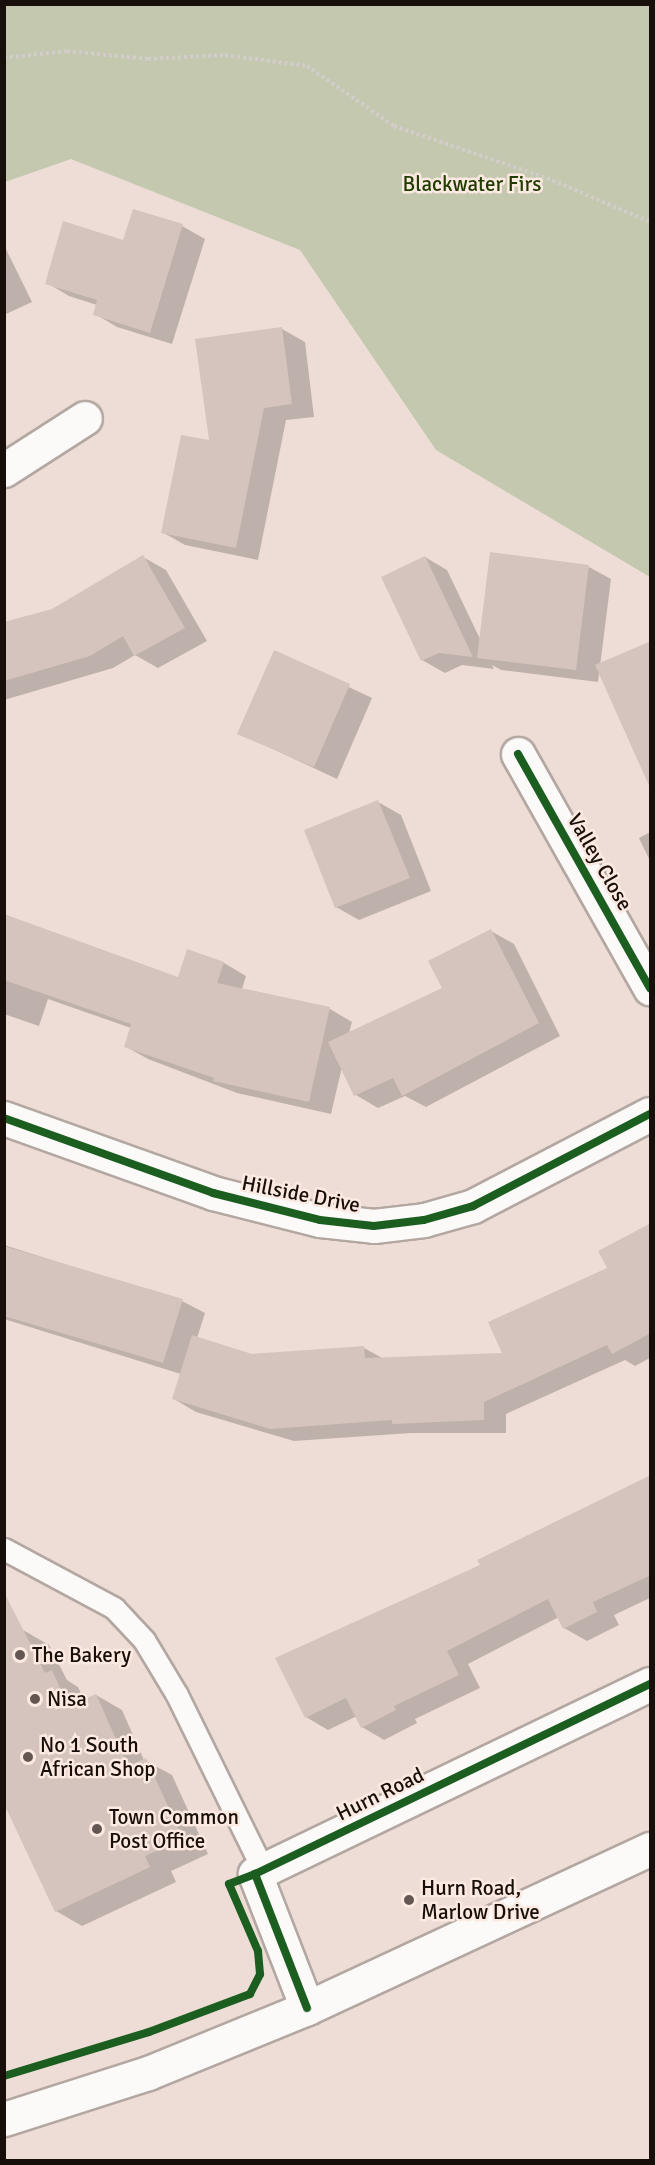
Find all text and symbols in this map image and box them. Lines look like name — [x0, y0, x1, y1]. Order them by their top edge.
park label: Blackwater Firs — [403, 171, 541, 197]
street label: Valley Close — [562, 809, 638, 915]
street label: Hillside Drive — [240, 1170, 362, 1218]
place label: The Bakery — [32, 1642, 131, 1668]
marker: The Bakery — [13, 1648, 27, 1662]
place label: Nisa — [47, 1686, 87, 1712]
marker: Nisa — [28, 1692, 42, 1706]
place label: No 1 South African Shop — [40, 1732, 155, 1782]
marker: No 1 South African Shop — [21, 1750, 35, 1764]
street label: Hurn Road — [332, 1762, 428, 1826]
place label: Town Common Post Office — [109, 1804, 239, 1854]
marker: Town Common Post Office — [90, 1822, 104, 1836]
place label: Hurn Road, Marlow Drive — [421, 1875, 540, 1925]
marker: Hurn Road, Marlow Drive — [402, 1893, 416, 1907]

